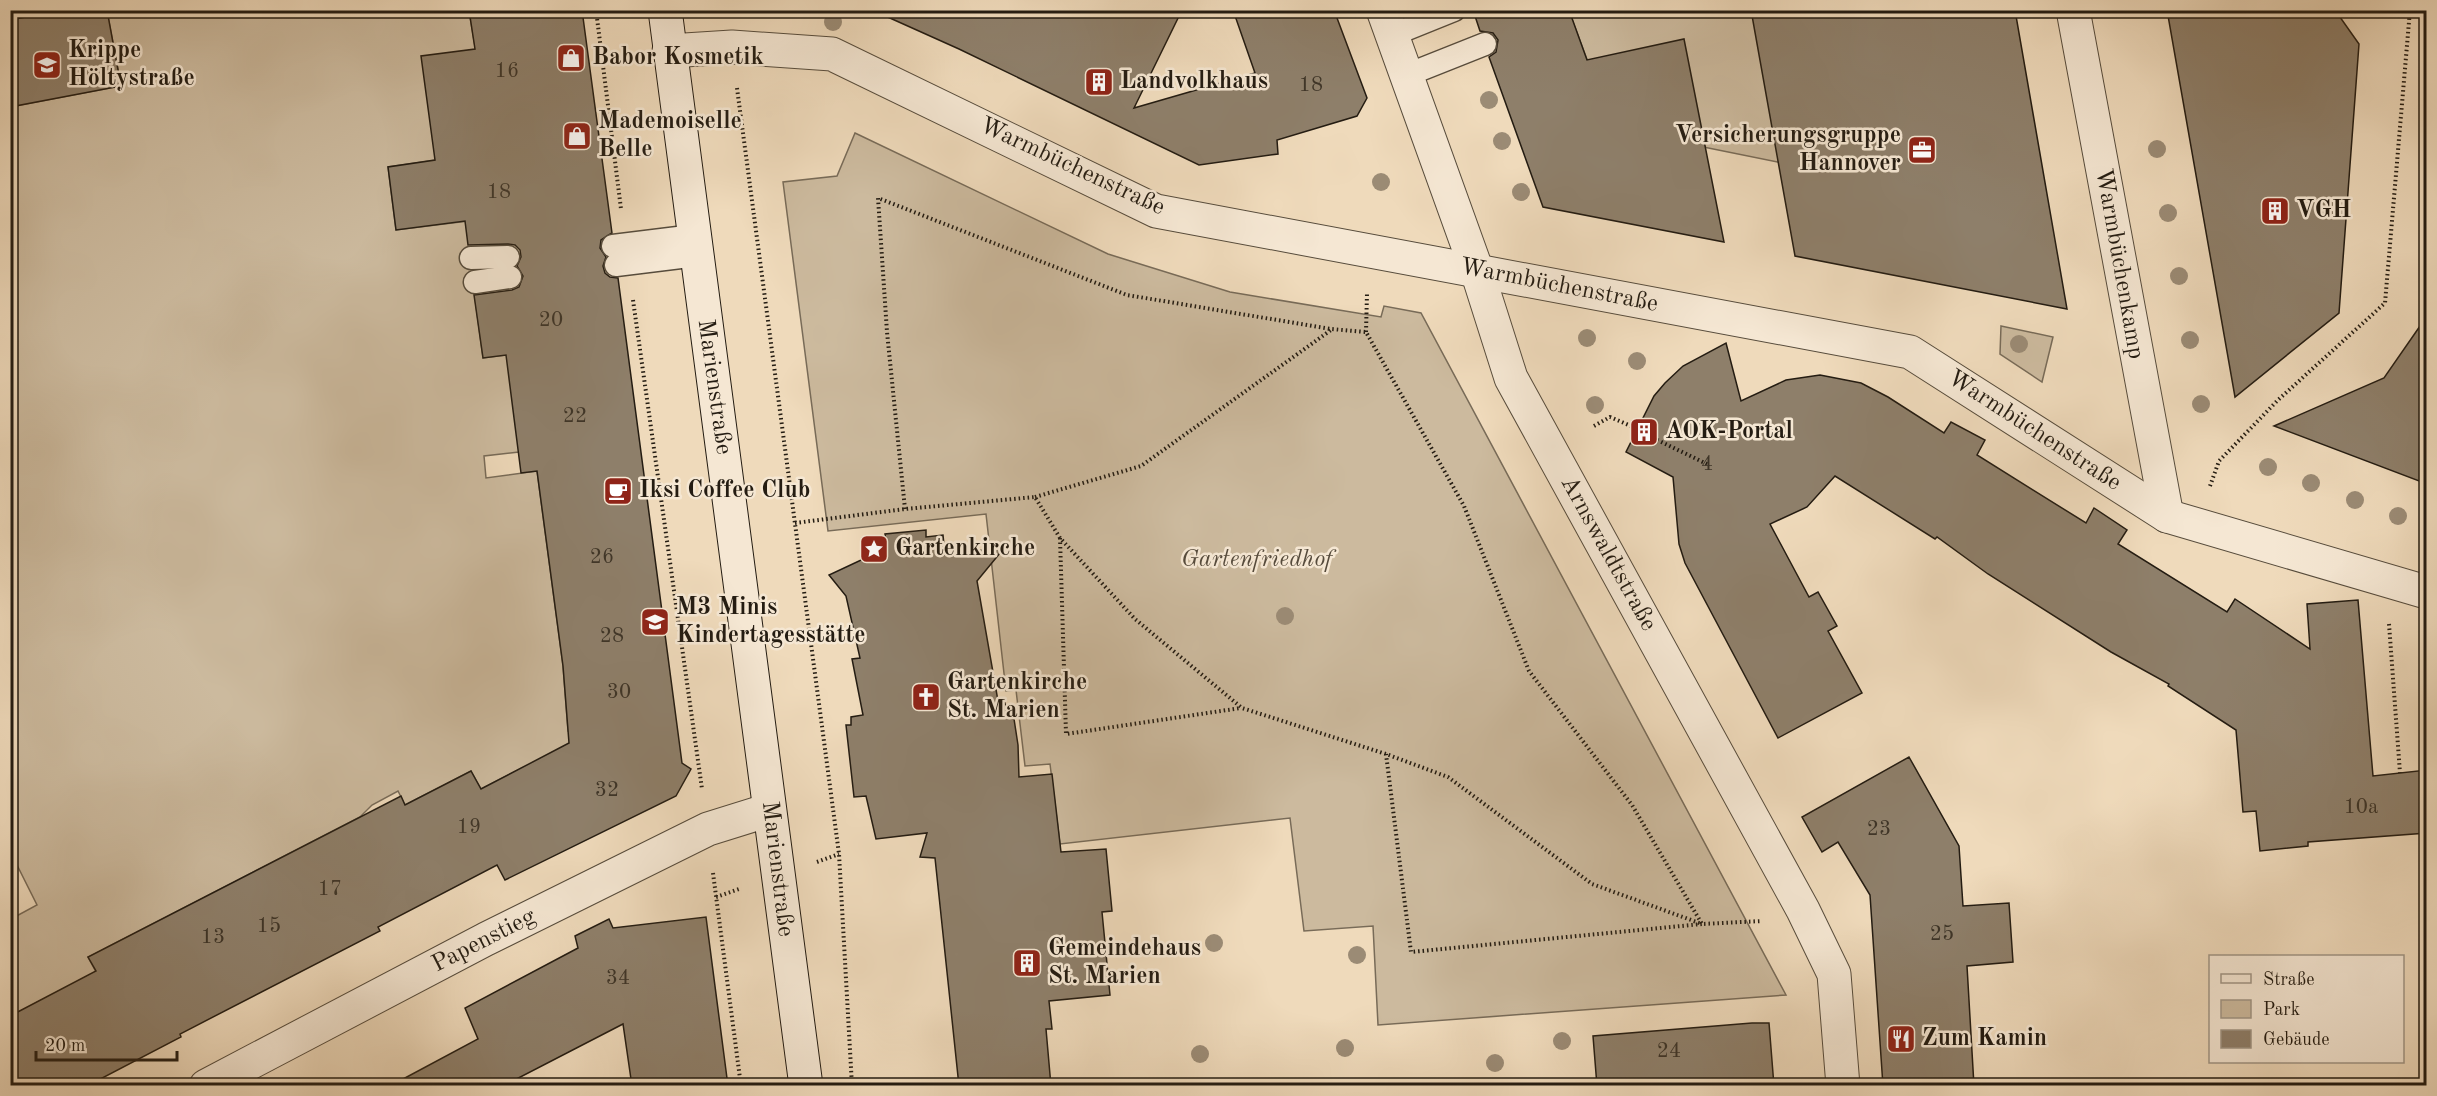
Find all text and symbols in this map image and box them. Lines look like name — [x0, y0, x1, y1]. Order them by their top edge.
place label: Krippe Höltystraße — [68, 39, 195, 91]
shop icon: Babor Kosmetik — [555, 42, 587, 74]
place label: Babor Kosmetik — [592, 46, 764, 70]
school or university icon: Krippe Höltystraße — [31, 49, 63, 81]
house number: 16 — [495, 61, 519, 82]
building icon: Landvolkhaus — [1083, 66, 1115, 98]
place label: Landvolkhaus — [1120, 70, 1268, 94]
house number: 18 — [1299, 75, 1323, 96]
place label: Mademoiselle Belle — [598, 110, 742, 162]
street label: Warmbüchenstraße — [976, 114, 1168, 220]
shop icon: Mademoiselle Belle — [561, 120, 593, 152]
place label: Versicherungsgruppe Hannover — [1675, 124, 1901, 176]
office icon: Versicherungsgruppe Hannover — [1906, 134, 1938, 166]
street label: Warmbüchenkamp — [2090, 167, 2148, 361]
house number: 18 — [487, 182, 511, 203]
building icon: VGH — [2259, 195, 2291, 227]
place label: VGH — [2296, 199, 2352, 223]
street label: Warmbüchenstraße — [1458, 255, 1660, 317]
house number: 20 — [539, 310, 563, 331]
street label: Marienstraße — [693, 318, 735, 456]
street label: Warmbüchenstraße — [1943, 366, 2125, 496]
house number: 22 — [563, 406, 587, 427]
building icon: AOK-Portal — [1628, 416, 1660, 448]
place label: AOK-Portal — [1665, 420, 1793, 444]
house number: 4 — [1701, 454, 1713, 475]
street label: Arnswaldtstraße — [1556, 473, 1660, 635]
cafe icon: Iksi Coffee Club — [602, 475, 634, 507]
place label: Iksi Coffee Club — [639, 479, 810, 503]
place icon: Gartenkirche — [858, 533, 890, 565]
place label: Gartenkirche — [895, 537, 1035, 561]
house number: 26 — [590, 547, 614, 568]
park label: Gartenfriedhof — [1181, 548, 1337, 572]
place label: M3 Minis Kindertagesstätte — [676, 596, 866, 648]
school or university icon: M3 Minis Kindertagesstätte — [639, 606, 671, 638]
house number: 28 — [600, 626, 624, 647]
place label: Gartenkirche St. Marien — [947, 671, 1087, 723]
church icon: Gartenkirche St. Marien — [910, 681, 942, 713]
house number: 30 — [607, 682, 631, 703]
house number: 32 — [595, 780, 619, 801]
house number: 10a — [2344, 797, 2378, 818]
street label: Marienstraße — [757, 800, 797, 938]
house number: 19 — [457, 817, 481, 838]
house number: 23 — [1867, 819, 1891, 840]
house number: 17 — [318, 879, 342, 900]
street label: Papenstieg — [428, 905, 540, 977]
house number: 15 — [257, 916, 281, 937]
house number: 25 — [1930, 924, 1954, 945]
house number: 13 — [201, 927, 225, 948]
place label: Gemeindehaus St. Marien — [1048, 937, 1201, 989]
building icon: Gemeindehaus St. Marien — [1011, 947, 1043, 979]
legend — [2209, 955, 2404, 1063]
house number: 34 — [606, 968, 630, 989]
text: Straße — [2263, 971, 2314, 989]
text: Park — [2263, 1001, 2300, 1019]
restaurant icon: Zum Kamin — [1885, 1023, 1917, 1055]
scale bar — [36, 1024, 177, 1062]
place label: Zum Kamin — [1922, 1027, 2047, 1051]
text: Gebäude — [2263, 1031, 2330, 1049]
text: 20 m — [45, 1037, 85, 1055]
house number: 24 — [1657, 1041, 1681, 1062]

